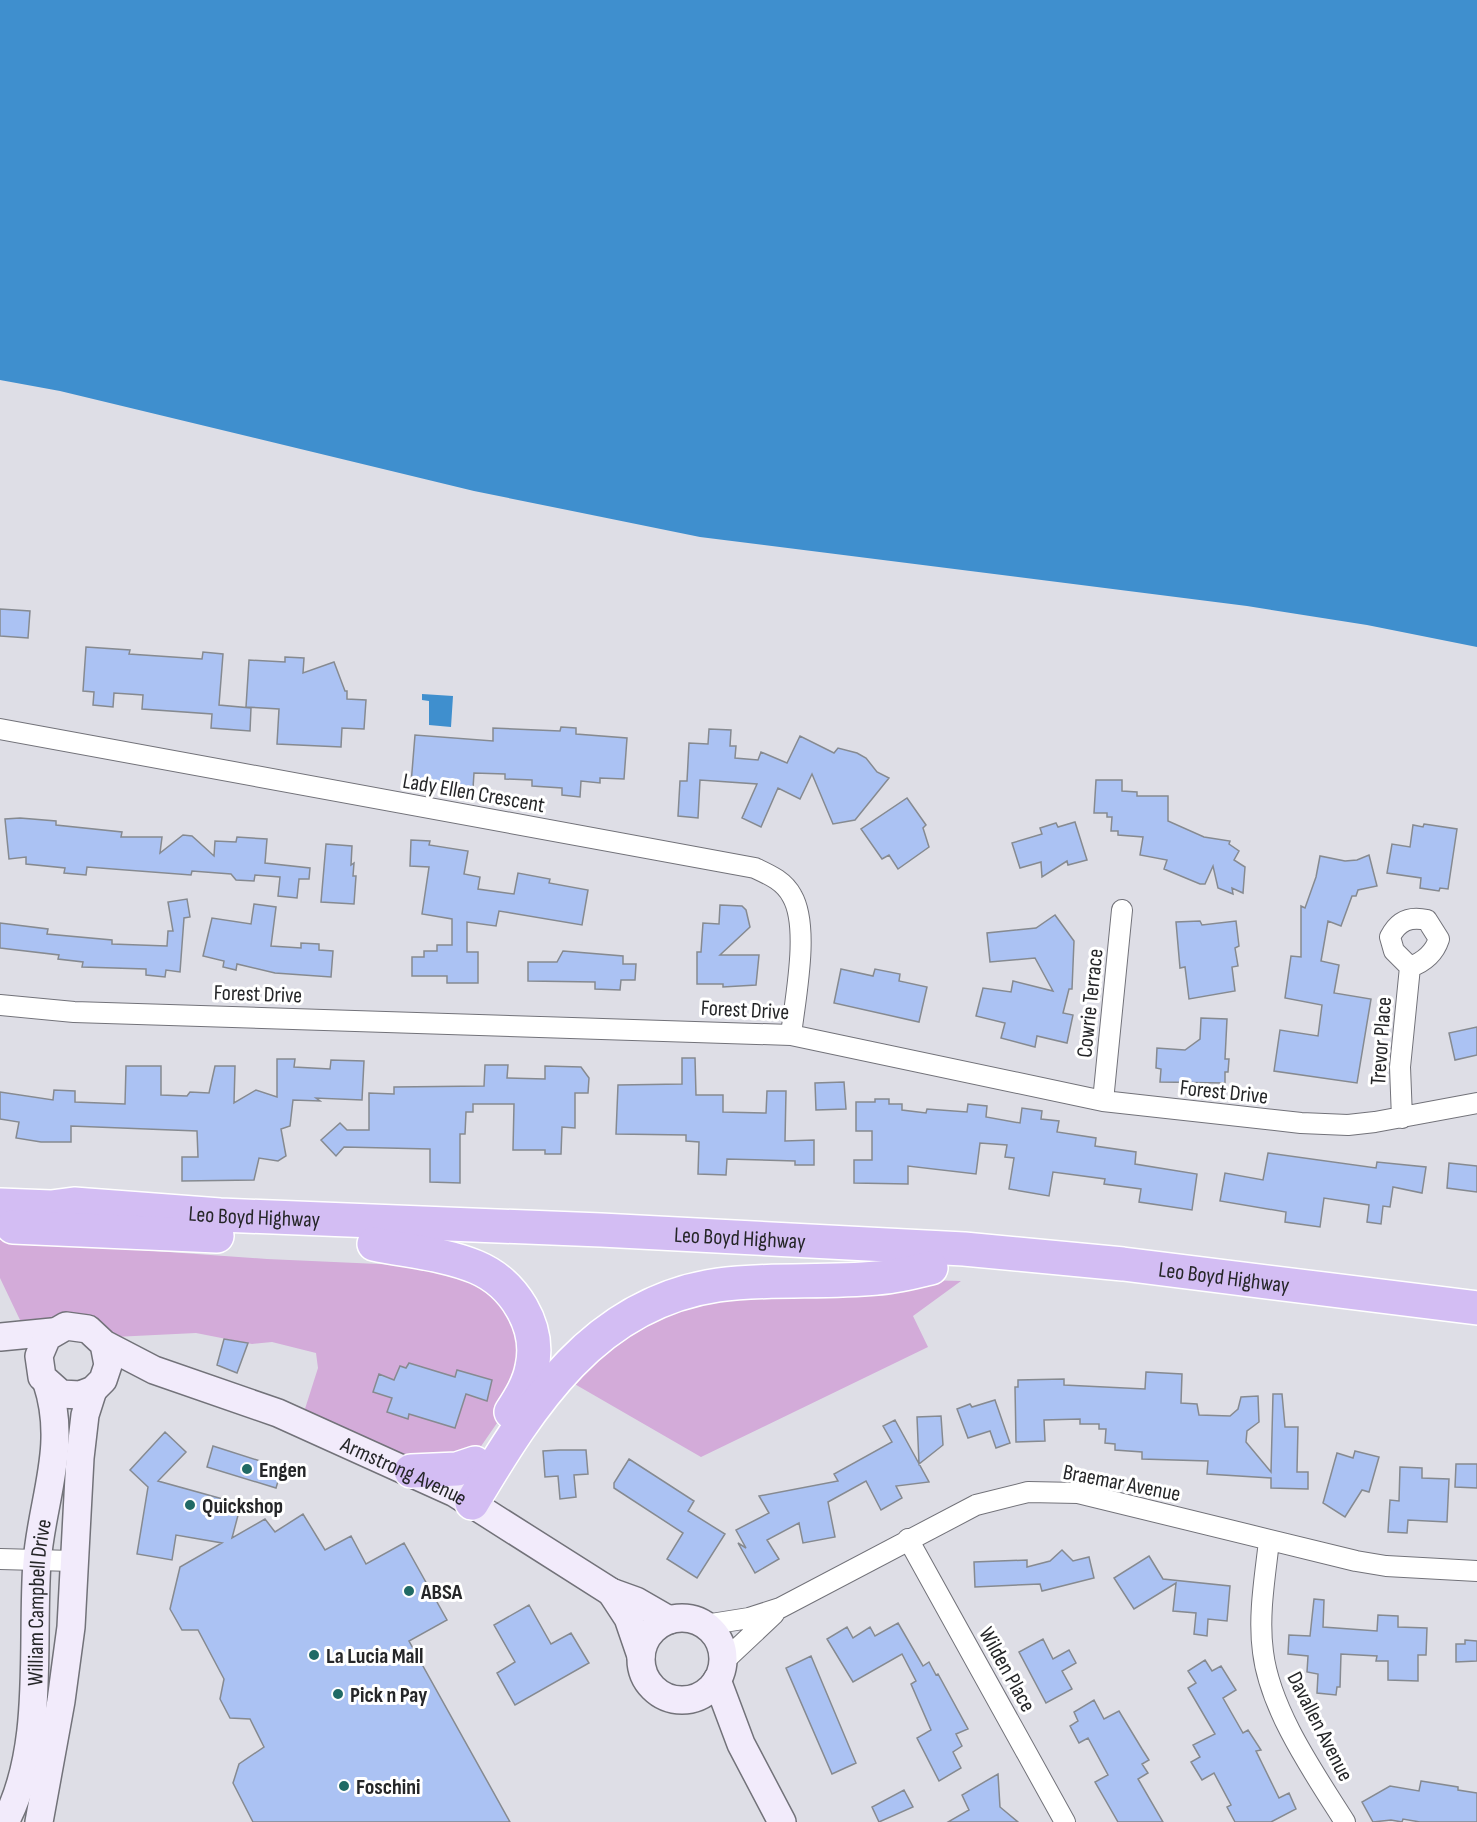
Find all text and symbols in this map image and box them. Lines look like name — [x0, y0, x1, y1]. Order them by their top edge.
street label: Lady Ellen Crescent — [401, 768, 547, 819]
street label: Cowrie Terrace — [1071, 947, 1110, 1059]
street label: Forest Drive — [213, 979, 303, 1010]
street label: Forest Drive — [700, 995, 790, 1026]
street label: Trevor Place — [1365, 996, 1398, 1086]
street label: Forest Drive — [1178, 1074, 1269, 1111]
street label: Leo Boyd Highway — [188, 1201, 321, 1234]
street label: Leo Boyd Highway — [673, 1222, 807, 1256]
street label: Leo Boyd Highway — [1157, 1257, 1291, 1300]
street label: Armstrong Avenue — [336, 1431, 472, 1512]
place label: Engen — [259, 1457, 307, 1484]
street label: Braemar Avenue — [1061, 1459, 1183, 1508]
marker: Engen — [240, 1462, 254, 1476]
place label: Quickshop — [202, 1493, 283, 1520]
marker: Quickshop — [183, 1498, 197, 1512]
street label: William Campbell Drive — [22, 1517, 58, 1686]
place label: ABSA — [420, 1579, 463, 1606]
marker: ABSA — [402, 1584, 416, 1598]
street label: Wilden Place — [972, 1623, 1041, 1717]
place label: La Lucia Mall — [326, 1643, 424, 1670]
marker: La Lucia Mall — [307, 1648, 321, 1662]
street label: Davallen Avenue — [1281, 1667, 1359, 1786]
place label: Pick n Pay — [350, 1682, 427, 1709]
marker: Pick n Pay — [331, 1687, 345, 1701]
place label: Foschini — [356, 1774, 421, 1801]
marker: Foschini — [337, 1779, 351, 1793]

